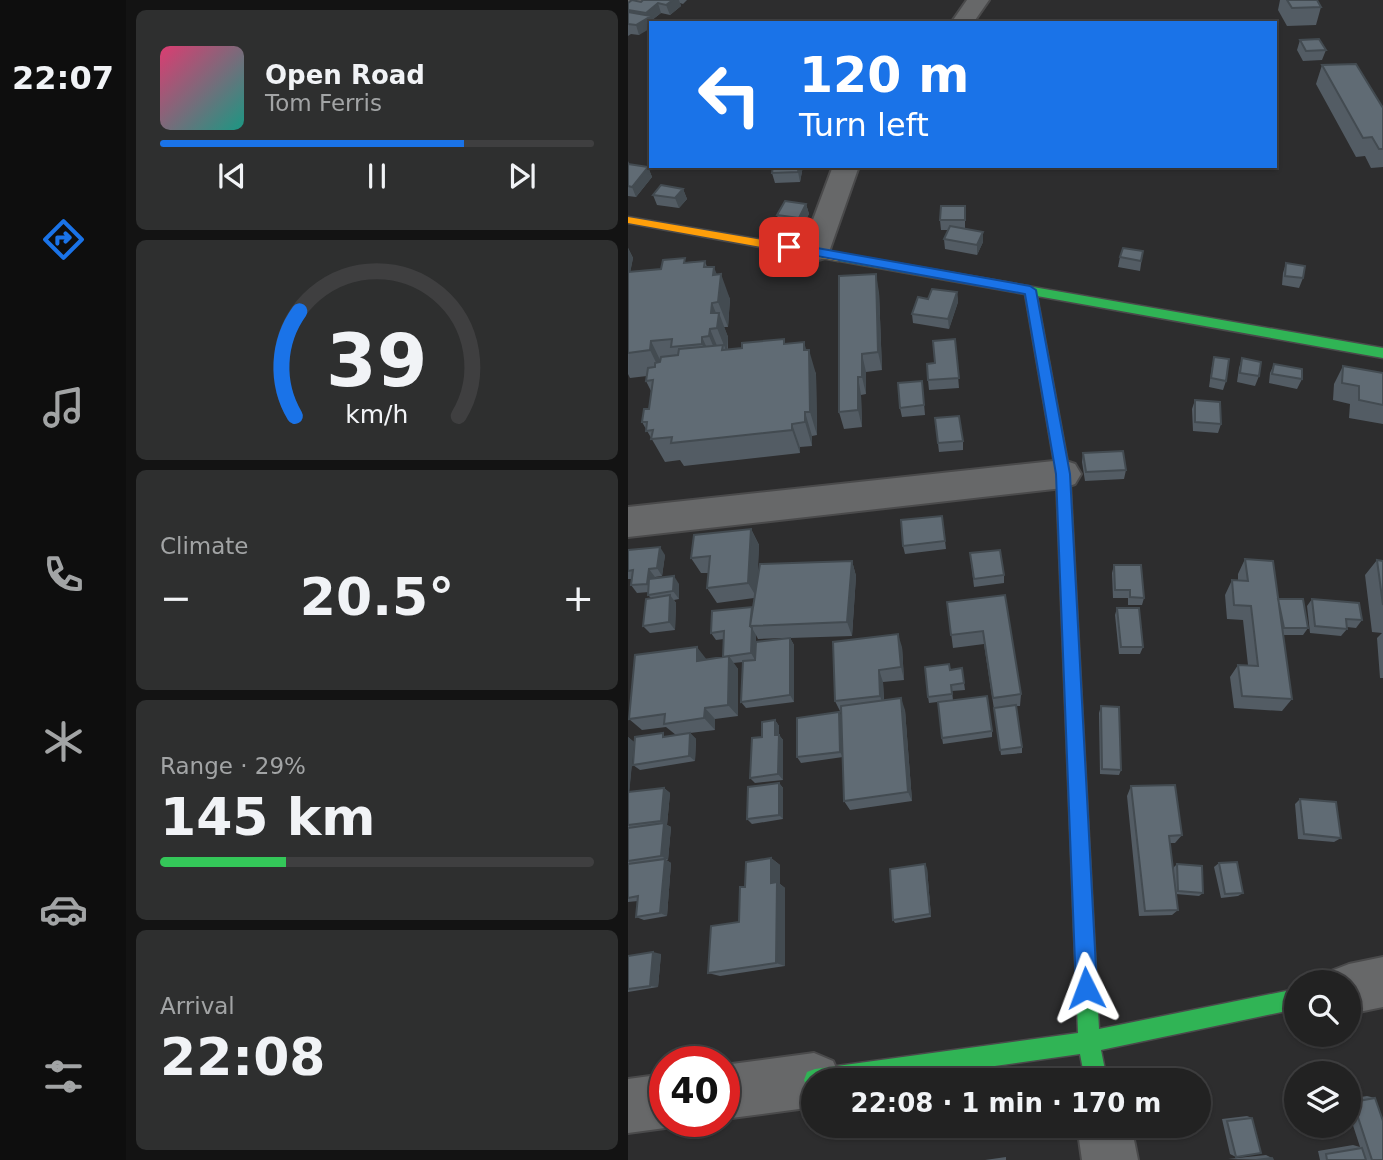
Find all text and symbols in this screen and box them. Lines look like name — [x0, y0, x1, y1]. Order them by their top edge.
text: 120 m — [799, 47, 969, 104]
icon: left — [684, 49, 775, 140]
text: 22:07 — [12, 59, 114, 97]
text: Open Road — [265, 60, 425, 90]
text: Tom Ferris — [265, 90, 382, 116]
text: Turn left — [799, 106, 929, 144]
icon: previous — [213, 157, 251, 195]
icon: pause — [358, 157, 396, 195]
icon: next — [503, 157, 541, 195]
icon: directions — [39, 215, 88, 264]
pin — [759, 217, 819, 277]
icon: arrive — [770, 228, 808, 266]
text: 39 — [326, 318, 428, 403]
icon: music — [39, 383, 88, 432]
text: km/h — [345, 400, 409, 429]
text: Climate — [160, 533, 249, 559]
icon: phone — [39, 550, 88, 599]
text: 20.5° — [300, 567, 454, 627]
text: − — [160, 576, 192, 620]
text: + — [562, 576, 594, 620]
icon: climate — [39, 717, 88, 766]
text: Range · 29% — [160, 753, 306, 779]
text: 145 km — [160, 787, 375, 847]
icon: car — [39, 885, 88, 934]
position arrow — [1049, 951, 1123, 1025]
map controls — [1284, 970, 1361, 1138]
button: search — [1284, 970, 1361, 1047]
text: Arrival — [160, 993, 235, 1019]
text: 22:08 — [160, 1027, 326, 1087]
speed limit sign: 40 — [649, 1046, 740, 1137]
icon: filters — [39, 1052, 88, 1101]
button: layers — [1284, 1061, 1361, 1138]
text: 22:08 · 1 min · 170 m — [851, 1088, 1161, 1118]

